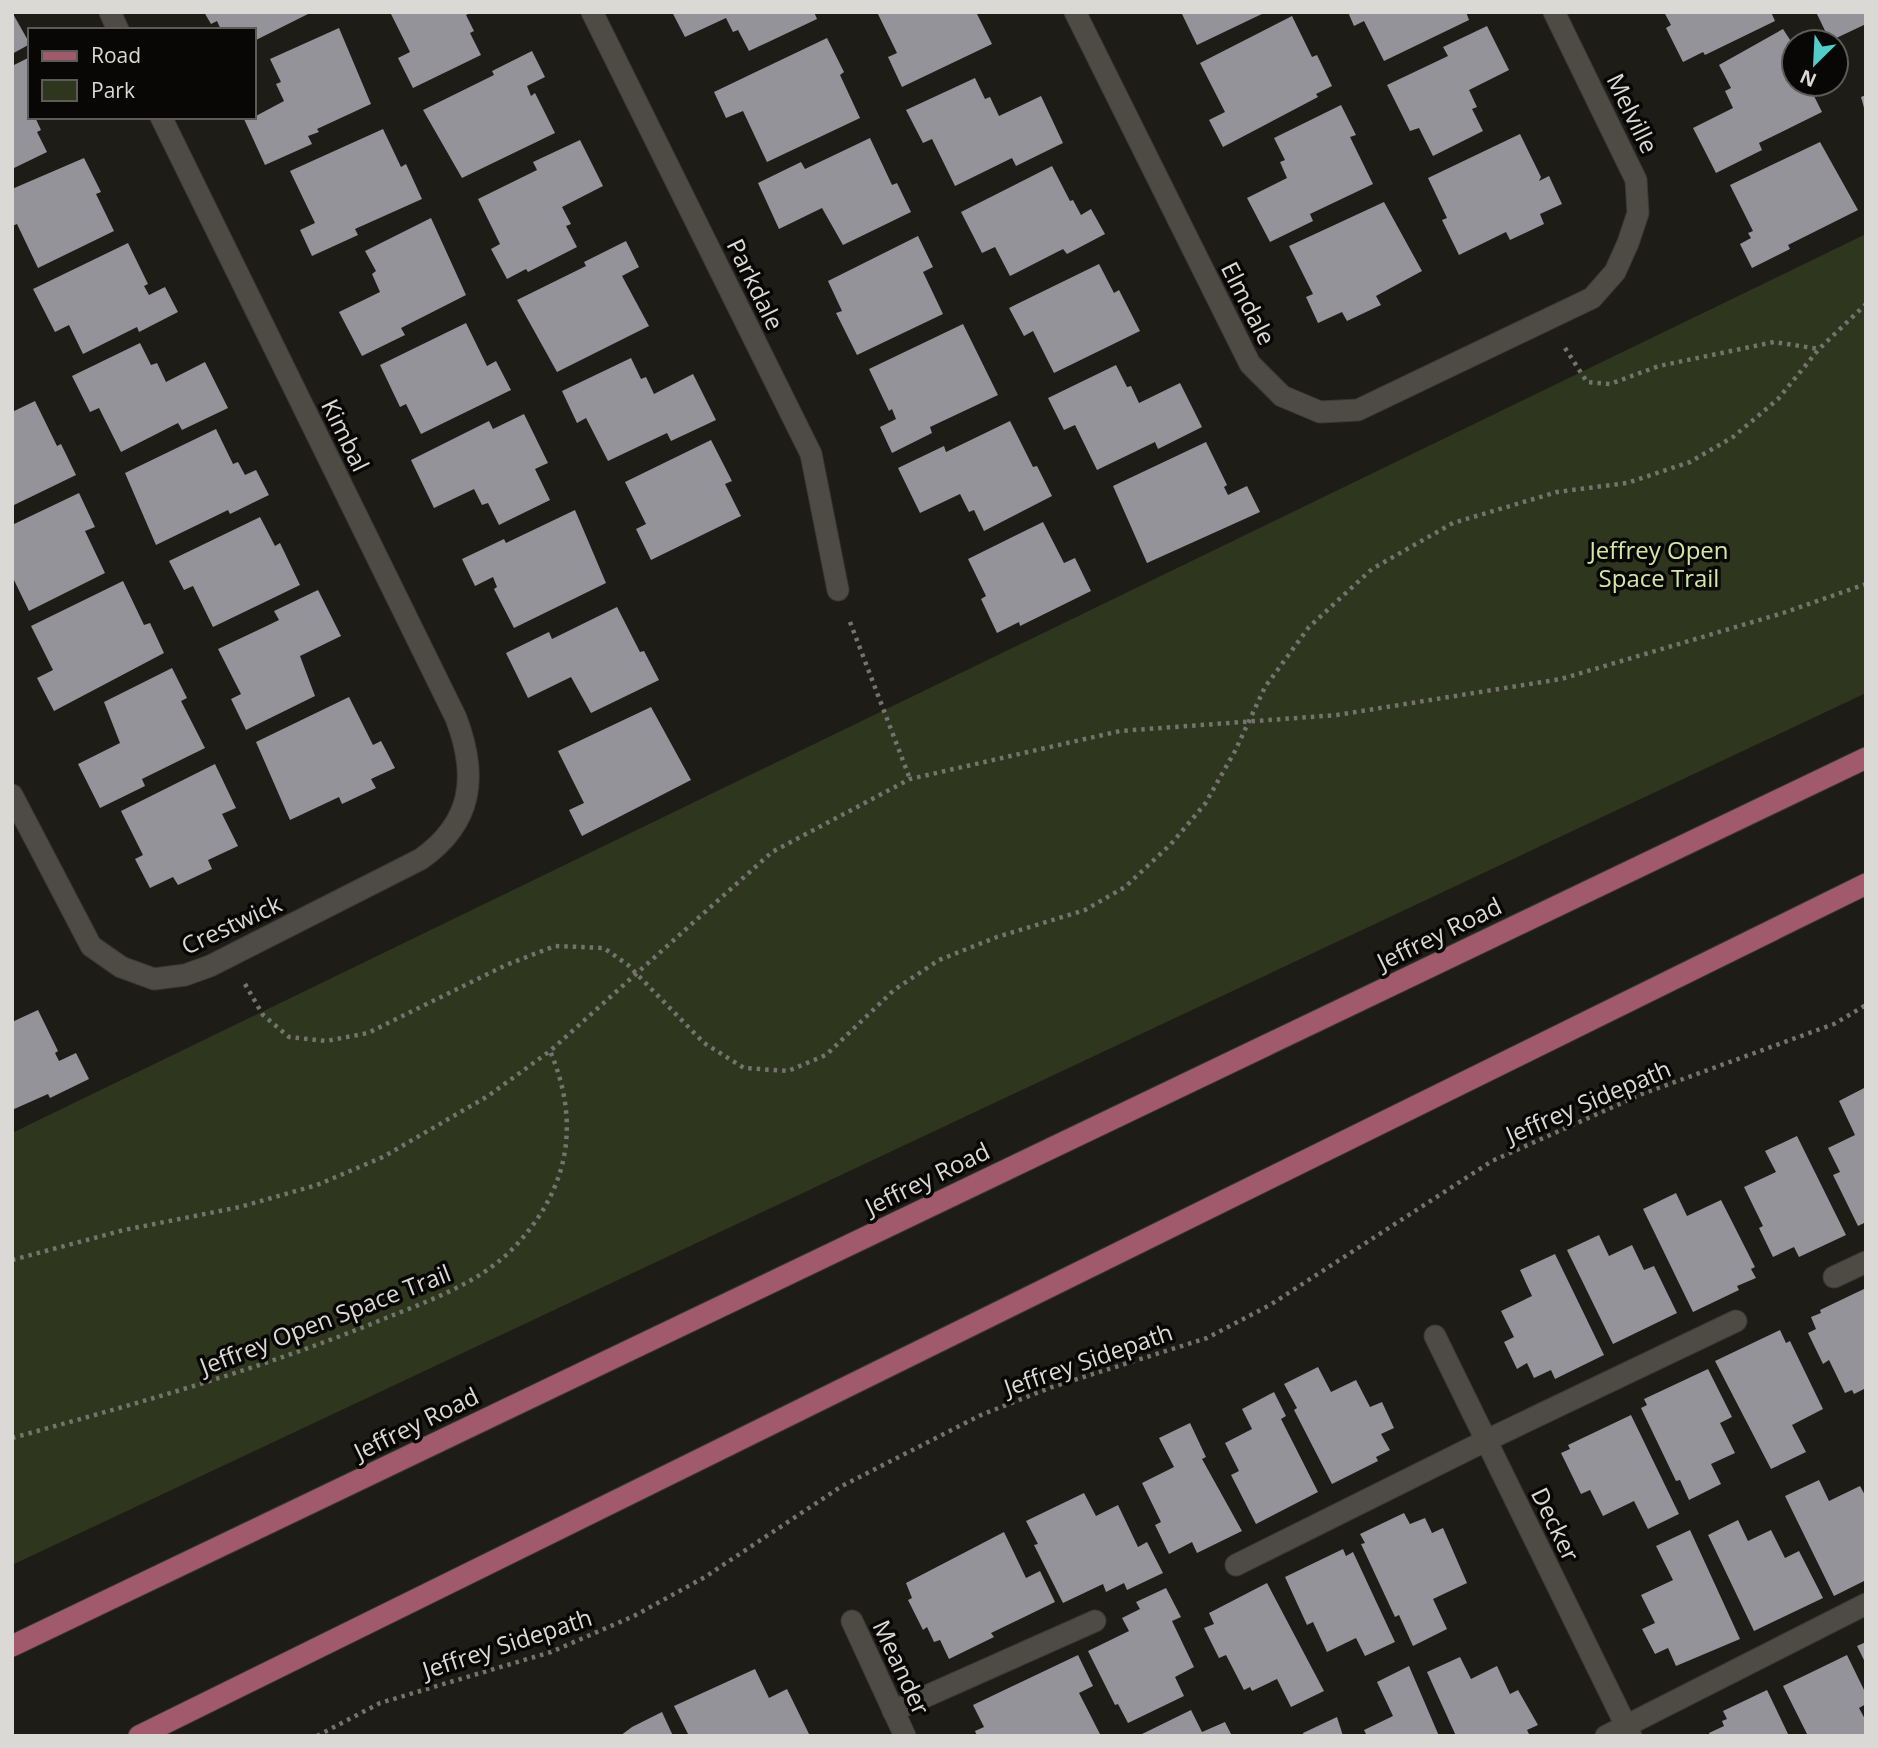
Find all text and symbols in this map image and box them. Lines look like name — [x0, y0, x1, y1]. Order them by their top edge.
legend — [28, 28, 256, 119]
north arrow — [1780, 28, 1850, 98]
text: Road — [91, 41, 141, 69]
text: N — [1796, 64, 1820, 94]
street label: Melville — [1600, 68, 1666, 158]
text: Park — [91, 76, 135, 104]
street label: Parkdale — [720, 233, 792, 335]
street label: Elmdale — [1214, 256, 1284, 350]
street label: Kimbal — [314, 393, 378, 477]
park label: Jeffrey Open Space Trail — [1587, 533, 1729, 594]
street label: Crestwick — [175, 886, 287, 962]
street label: Jeffrey Road — [1369, 889, 1507, 978]
street label: Jeffrey Sidepath — [1499, 1051, 1676, 1151]
street label: Jeffrey Road — [857, 1134, 995, 1223]
street label: Jeffrey Open Space Trail — [193, 1256, 455, 1383]
street label: Jeffrey Sidepath — [997, 1315, 1177, 1404]
street label: Jeffrey Road — [346, 1379, 484, 1468]
street label: Decker — [1524, 1482, 1588, 1567]
street label: Jeffrey Sidepath — [416, 1600, 596, 1687]
street label: Meander — [866, 1614, 938, 1720]

